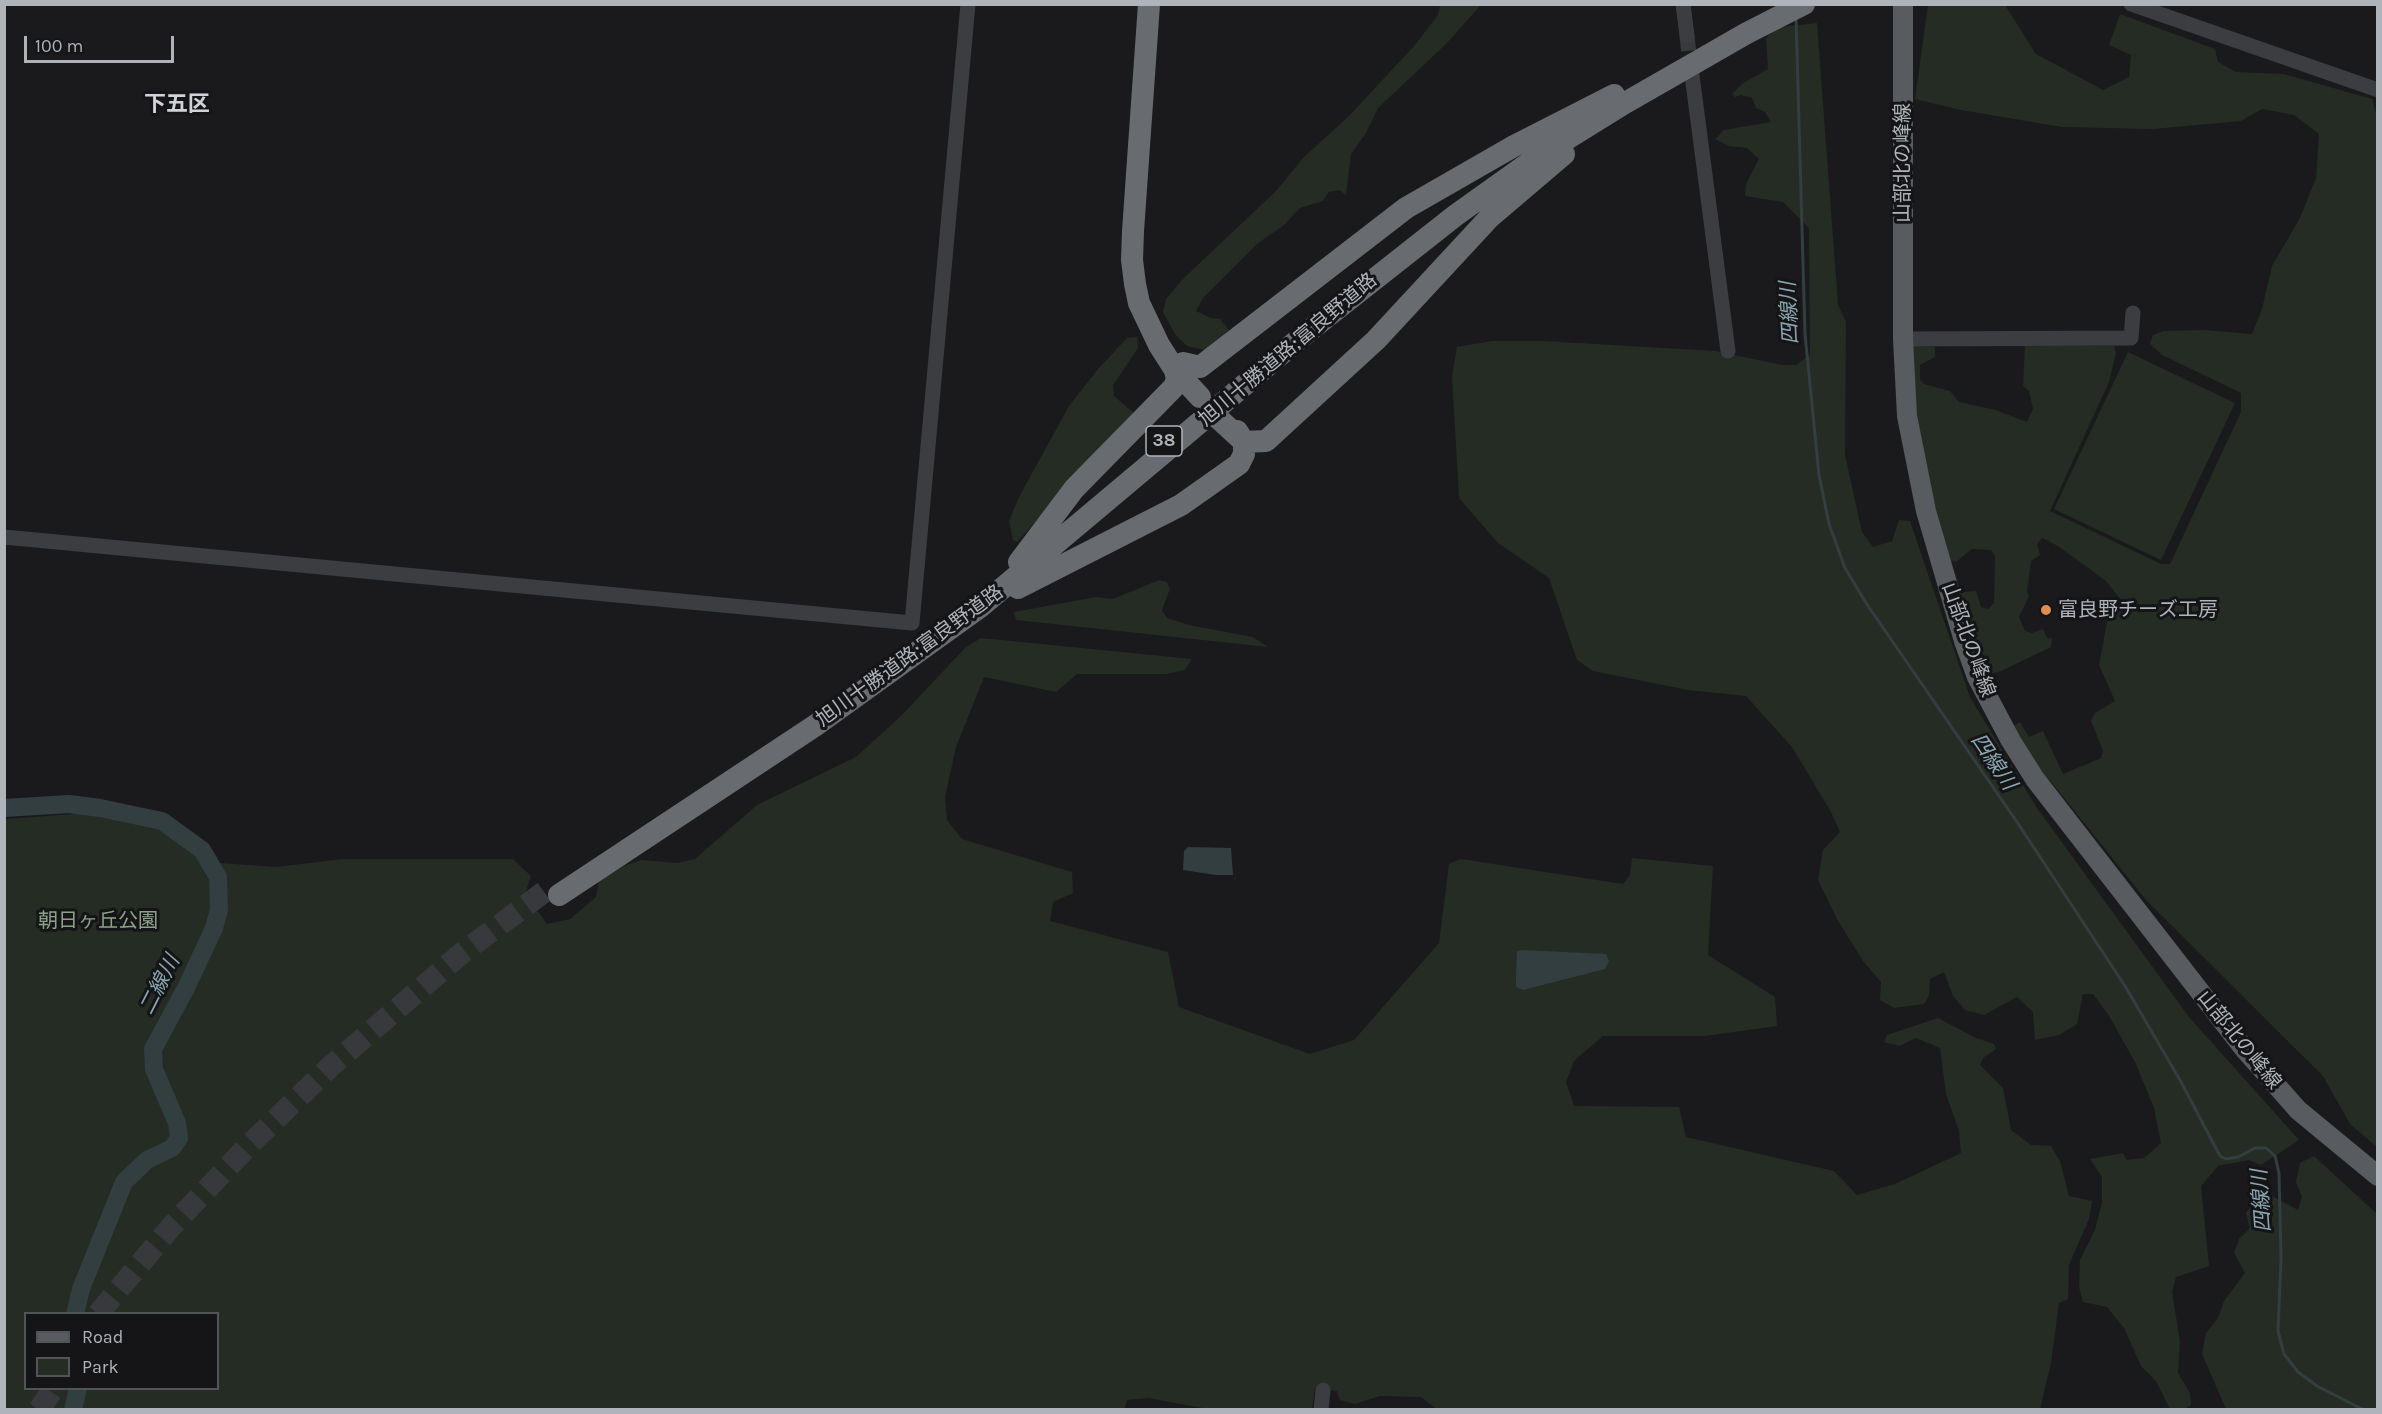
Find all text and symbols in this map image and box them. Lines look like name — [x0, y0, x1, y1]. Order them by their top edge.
scale bar — [27, 24, 177, 62]
text: 100 m — [35, 35, 83, 57]
district label: 下五区 — [144, 92, 210, 118]
street label: 山部北の峰線 — [1891, 103, 1915, 223]
street label: 旭川十勝道路;富良野道路 — [1194, 268, 1382, 432]
water label: 四線川 — [1776, 281, 1804, 345]
road number: 38 — [1146, 426, 1182, 456]
street label: 旭川十勝道路;富良野道路 — [812, 580, 1008, 732]
street label: 山部北の峰線 — [1936, 580, 2000, 700]
place label: 富良野チーズ工房 — [2058, 598, 2218, 622]
marker: 富良野チーズ工房 — [2039, 603, 2053, 617]
water label: 四線川 — [1965, 729, 2021, 795]
park label: 朝日ヶ丘公園 — [38, 909, 158, 933]
water label: 二線川 — [134, 951, 186, 1019]
street label: 山部北の峰線 — [2192, 986, 2286, 1094]
water label: 四線川 — [2247, 1169, 2277, 1233]
legend — [24, 1312, 219, 1390]
text: Road — [82, 1326, 123, 1348]
text: Park — [82, 1356, 119, 1378]

